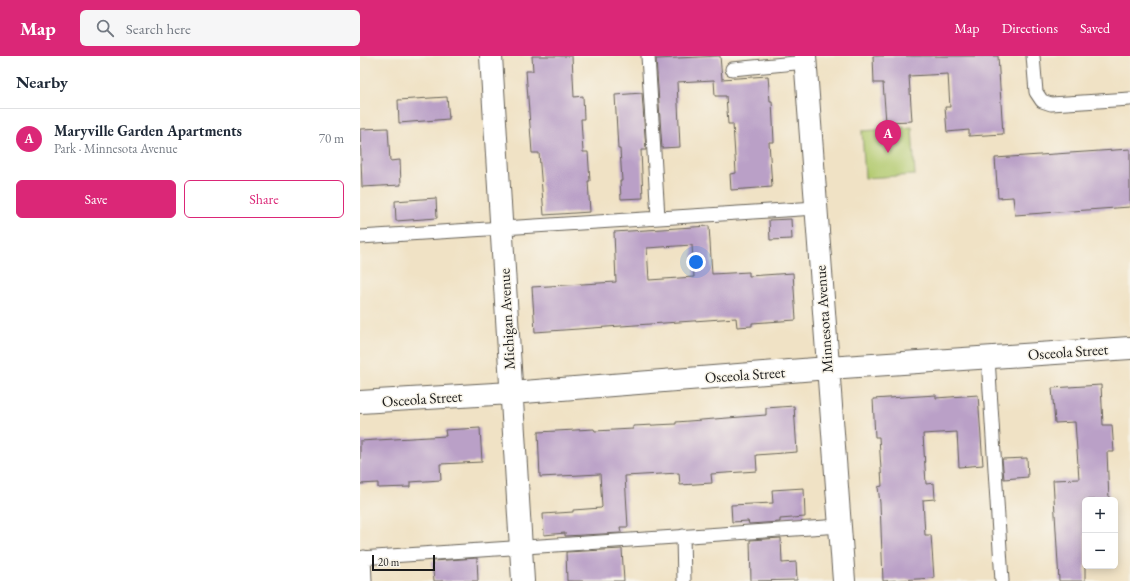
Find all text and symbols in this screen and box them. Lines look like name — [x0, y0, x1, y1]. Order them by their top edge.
search box — [80, 10, 360, 46]
text: Map — [20, 16, 56, 41]
icon: search — [94, 17, 116, 39]
text: Search here — [126, 19, 191, 38]
text: Map — [954, 19, 980, 37]
text: Directions — [1002, 19, 1058, 37]
text: Saved — [1080, 19, 1110, 37]
text: Nearby — [16, 71, 68, 93]
pin: A — [875, 120, 901, 153]
text: Maryville Garden Apartments — [54, 121, 242, 140]
text: A — [24, 130, 34, 147]
text: 70 m — [319, 130, 344, 147]
text: Park · Minnesota Avenue — [54, 140, 177, 157]
button: Save — [16, 180, 176, 218]
button: Share — [184, 180, 344, 218]
your location — [686, 252, 706, 272]
street label: Minnesota Avenue — [810, 264, 837, 374]
street label: Michigan Avenue — [494, 268, 519, 370]
street label: Osceola Street — [1027, 339, 1109, 364]
street label: Osceola Street — [704, 362, 786, 387]
street label: Osceola Street — [381, 386, 463, 411]
map controls — [1082, 497, 1118, 569]
button: + — [1082, 497, 1118, 533]
button: − — [1082, 533, 1118, 569]
scale bar — [372, 553, 435, 572]
text: 20 m — [378, 555, 399, 569]

